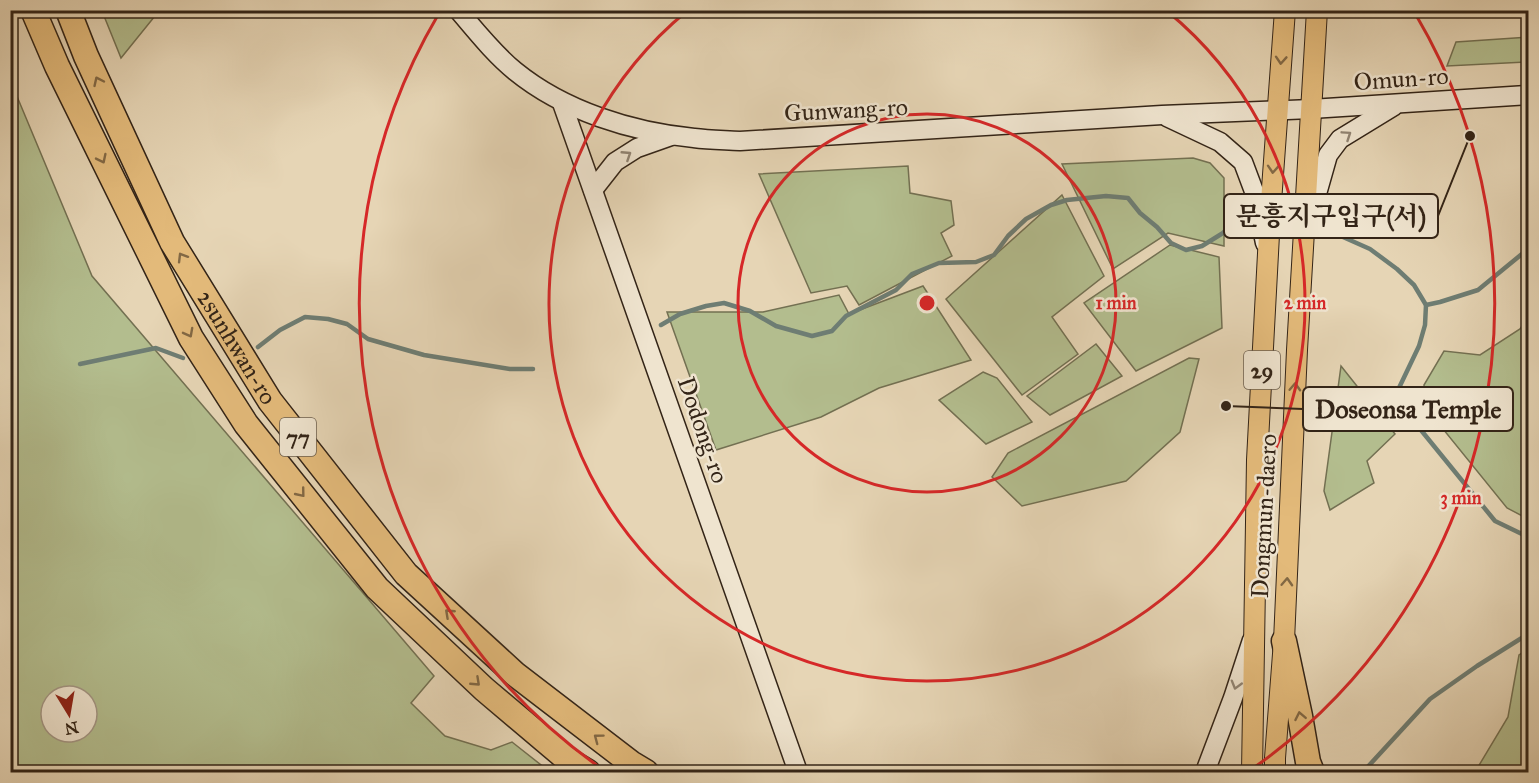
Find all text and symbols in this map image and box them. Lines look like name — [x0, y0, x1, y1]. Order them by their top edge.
one-way arrow — [1275, 56, 1288, 65]
street label: Omun-ro — [1353, 61, 1449, 97]
one-way arrow — [93, 77, 105, 88]
street label: Gunwang-ro — [783, 92, 909, 128]
one-way arrow — [1340, 131, 1351, 142]
one-way arrow — [621, 150, 631, 162]
one-way arrow — [95, 152, 107, 163]
one-way arrow — [1267, 164, 1280, 173]
callout: 문흥지구입구(서) — [1224, 194, 1438, 238]
text: 문흥지구입구(서) — [1236, 200, 1426, 233]
one-way arrow — [177, 253, 189, 263]
street label: 2sunhwan-ro — [190, 284, 284, 410]
text: 1 min — [1096, 292, 1137, 314]
text: 2 min — [1284, 292, 1327, 314]
centre of rings — [917, 293, 937, 313]
one-way arrow — [182, 327, 193, 337]
road number: 29 — [1244, 351, 1280, 389]
street label: Dodong-ro — [671, 373, 735, 487]
one-way arrow — [1289, 383, 1302, 392]
callout: Doseonsa Temple — [1303, 387, 1513, 431]
text: Doseonsa Temple — [1315, 393, 1501, 425]
road number: 77 — [280, 418, 316, 456]
street label: Dongmun-daero — [1245, 433, 1283, 599]
one-way arrow — [294, 486, 305, 497]
text: 3 min — [1441, 487, 1482, 510]
one-way arrow — [1280, 578, 1293, 587]
one-way arrow — [445, 609, 456, 620]
one-way arrow — [469, 675, 479, 686]
one-way arrow — [1231, 679, 1243, 690]
north arrow — [39, 684, 99, 744]
one-way arrow — [1294, 711, 1307, 721]
text: N — [63, 718, 80, 739]
one-way arrow — [594, 735, 605, 746]

